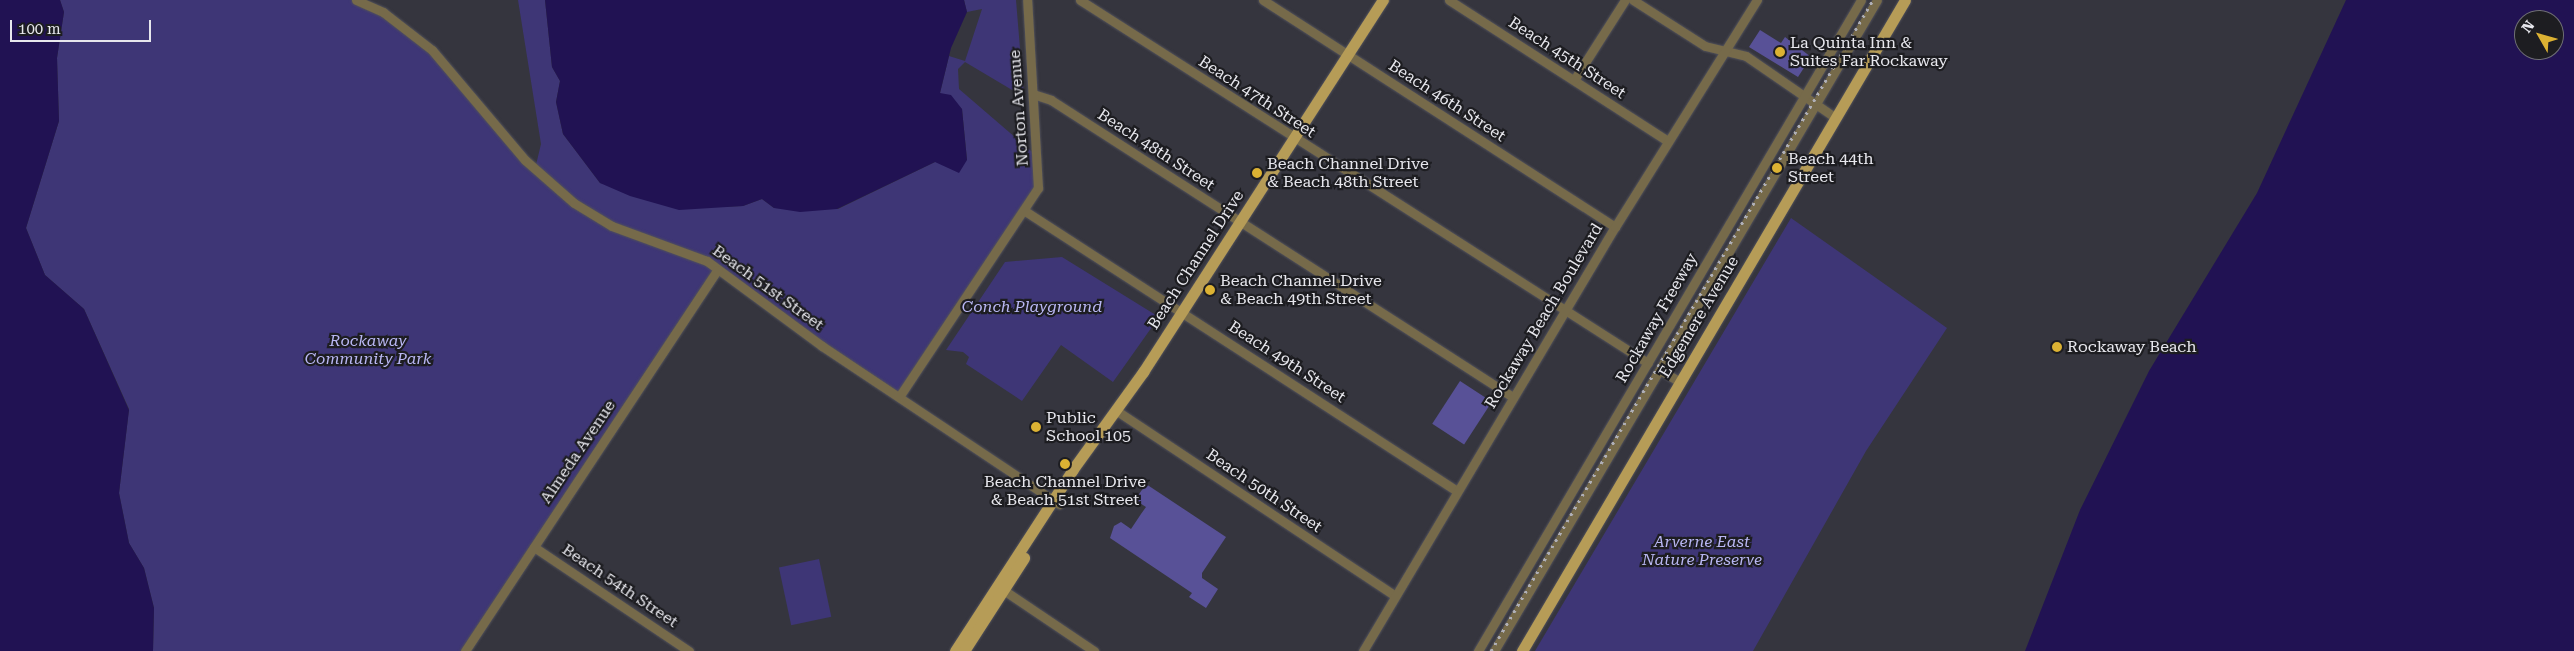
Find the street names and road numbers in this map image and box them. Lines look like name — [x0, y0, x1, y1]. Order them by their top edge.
street label: Beach 45th Street — [1505, 13, 1629, 103]
street label: Norton Avenue — [1005, 49, 1033, 167]
street label: Beach 47th Street — [1195, 52, 1319, 142]
street label: Beach 46th Street — [1385, 56, 1509, 146]
street label: Beach 48th Street — [1094, 105, 1218, 195]
street label: Beach Channel Drive — [1144, 187, 1248, 333]
street label: Rockaway Beach Boulevard — [1481, 220, 1607, 412]
street label: Beach 51st Street — [709, 241, 827, 335]
street label: Rockaway Freeway — [1612, 250, 1702, 386]
street label: Edgemere Avenue — [1655, 253, 1743, 381]
street label: Beach 49th Street — [1225, 317, 1349, 407]
street label: Almeda Avenue — [536, 397, 620, 507]
street label: Beach 50th Street — [1202, 445, 1326, 537]
street label: Beach 54th Street — [558, 540, 682, 632]

